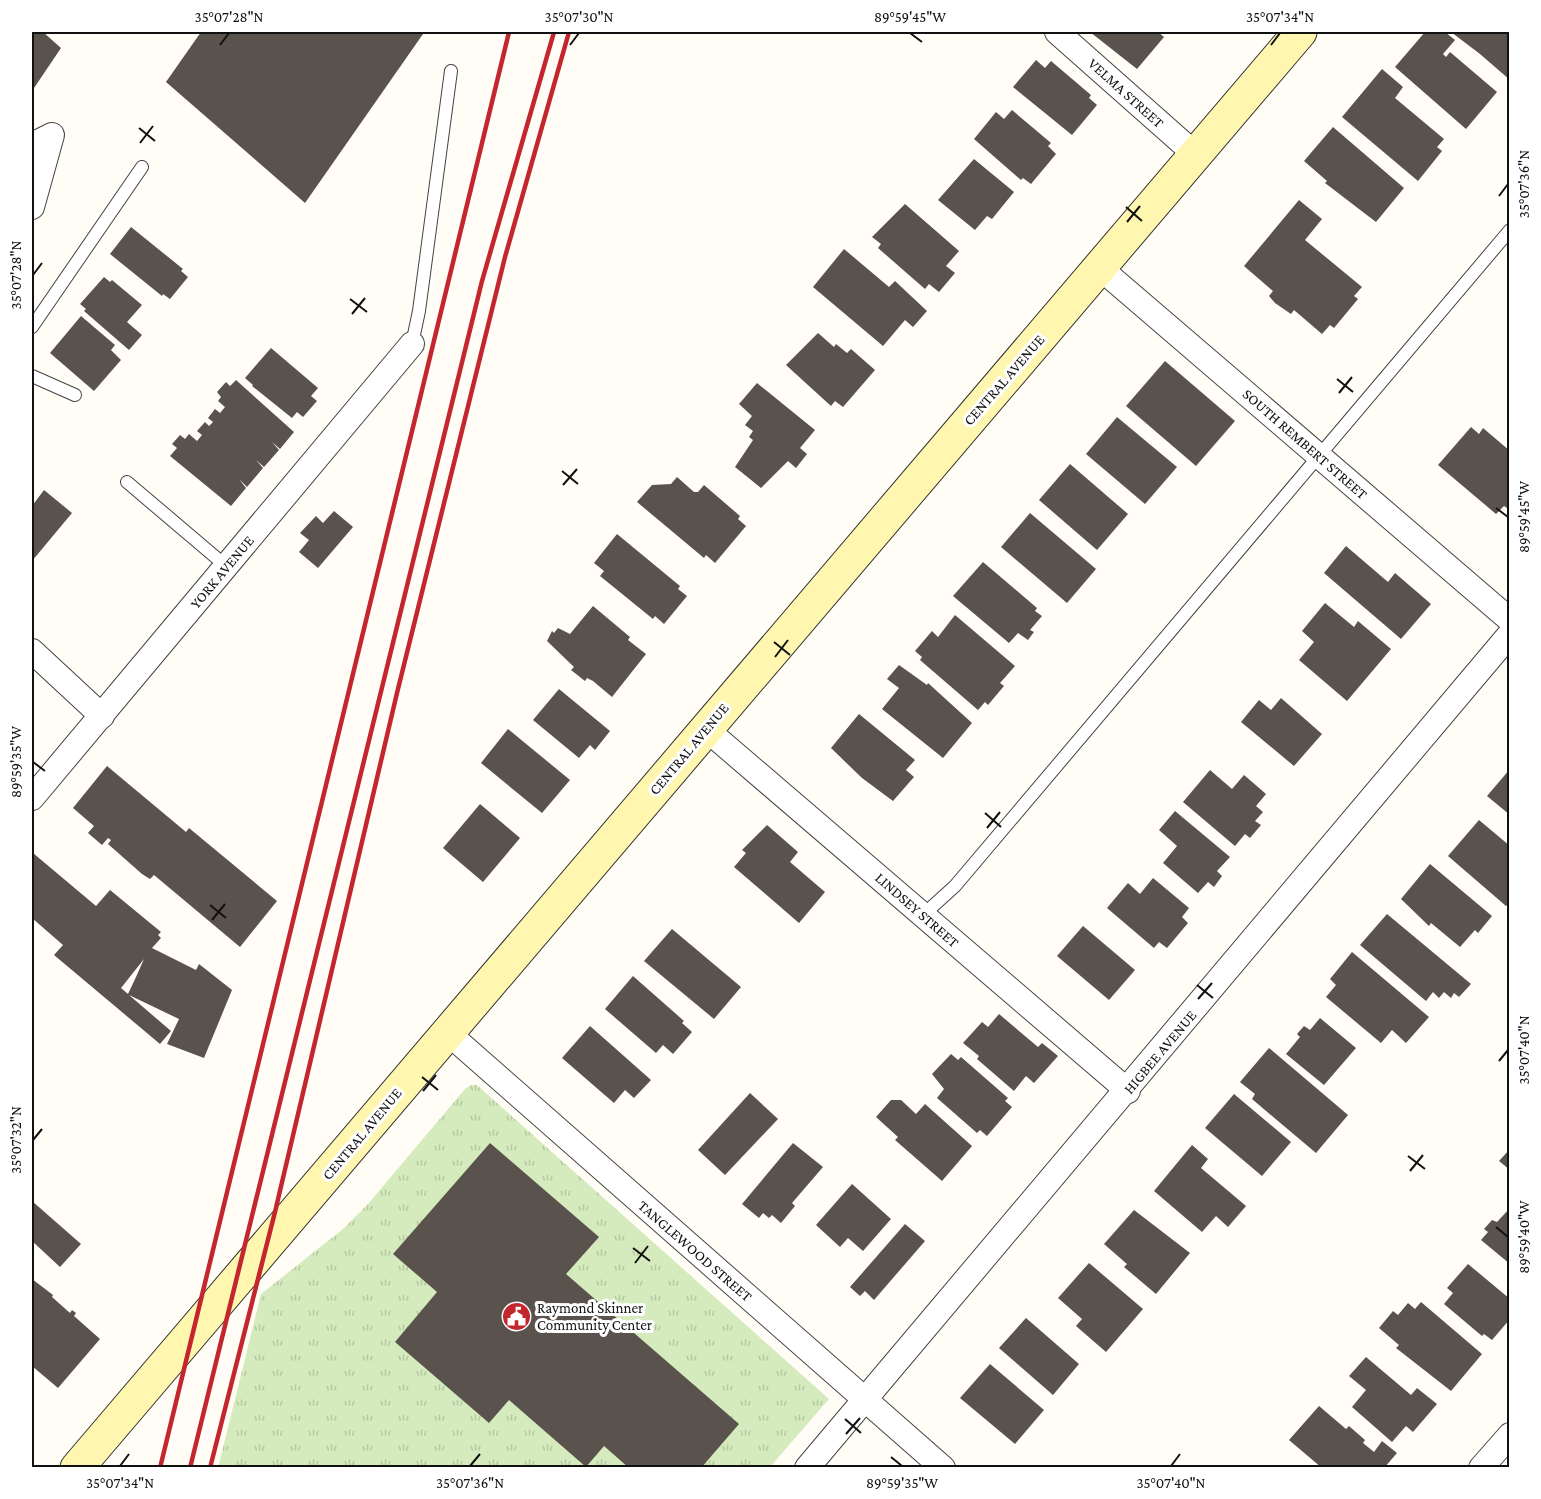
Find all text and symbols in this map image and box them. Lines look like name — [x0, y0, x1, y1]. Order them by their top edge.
text: 35°07'28"N — [195, 9, 264, 25]
text: 35°07'30"N — [545, 9, 614, 25]
text: 89°59'45"W — [874, 9, 946, 25]
text: 35°07'34"N — [1246, 9, 1314, 25]
street label: VELMA STREET — [1085, 55, 1167, 131]
text: 35°07'36"N — [1516, 150, 1532, 218]
text: 35°07'28"N — [8, 240, 24, 309]
street label: CENTRAL AVENUE — [960, 332, 1048, 428]
street label: SOUTH REMBERT STREET — [1240, 386, 1370, 502]
text: 89°59'45"W — [1516, 481, 1532, 553]
street label: YORK AVENUE — [187, 532, 257, 612]
street label: CENTRAL AVENUE — [646, 700, 732, 798]
text: 89°59'35"W — [8, 726, 24, 798]
street label: LINDSEY STREET — [872, 869, 962, 951]
street label: HIGBEE AVENUE — [1120, 1007, 1200, 1097]
text: 35°07'40"N — [1516, 1015, 1532, 1085]
street label: CENTRAL AVENUE — [319, 1085, 405, 1183]
text: 35°07'32"N — [8, 1106, 24, 1174]
street label: TANGLEWOOD STREET — [635, 1197, 755, 1305]
text: 89°59'40"W — [1516, 1200, 1532, 1274]
place label: Raymond Skinner Community Center — [537, 1300, 653, 1334]
public building icon: Raymond Skinner Community Center — [500, 1301, 532, 1333]
text: 35°07'34"N — [86, 1475, 154, 1491]
text: 35°07'36"N — [436, 1475, 504, 1491]
text: 89°59'35"W — [866, 1475, 938, 1491]
text: 35°07'40"N — [1136, 1475, 1206, 1491]

